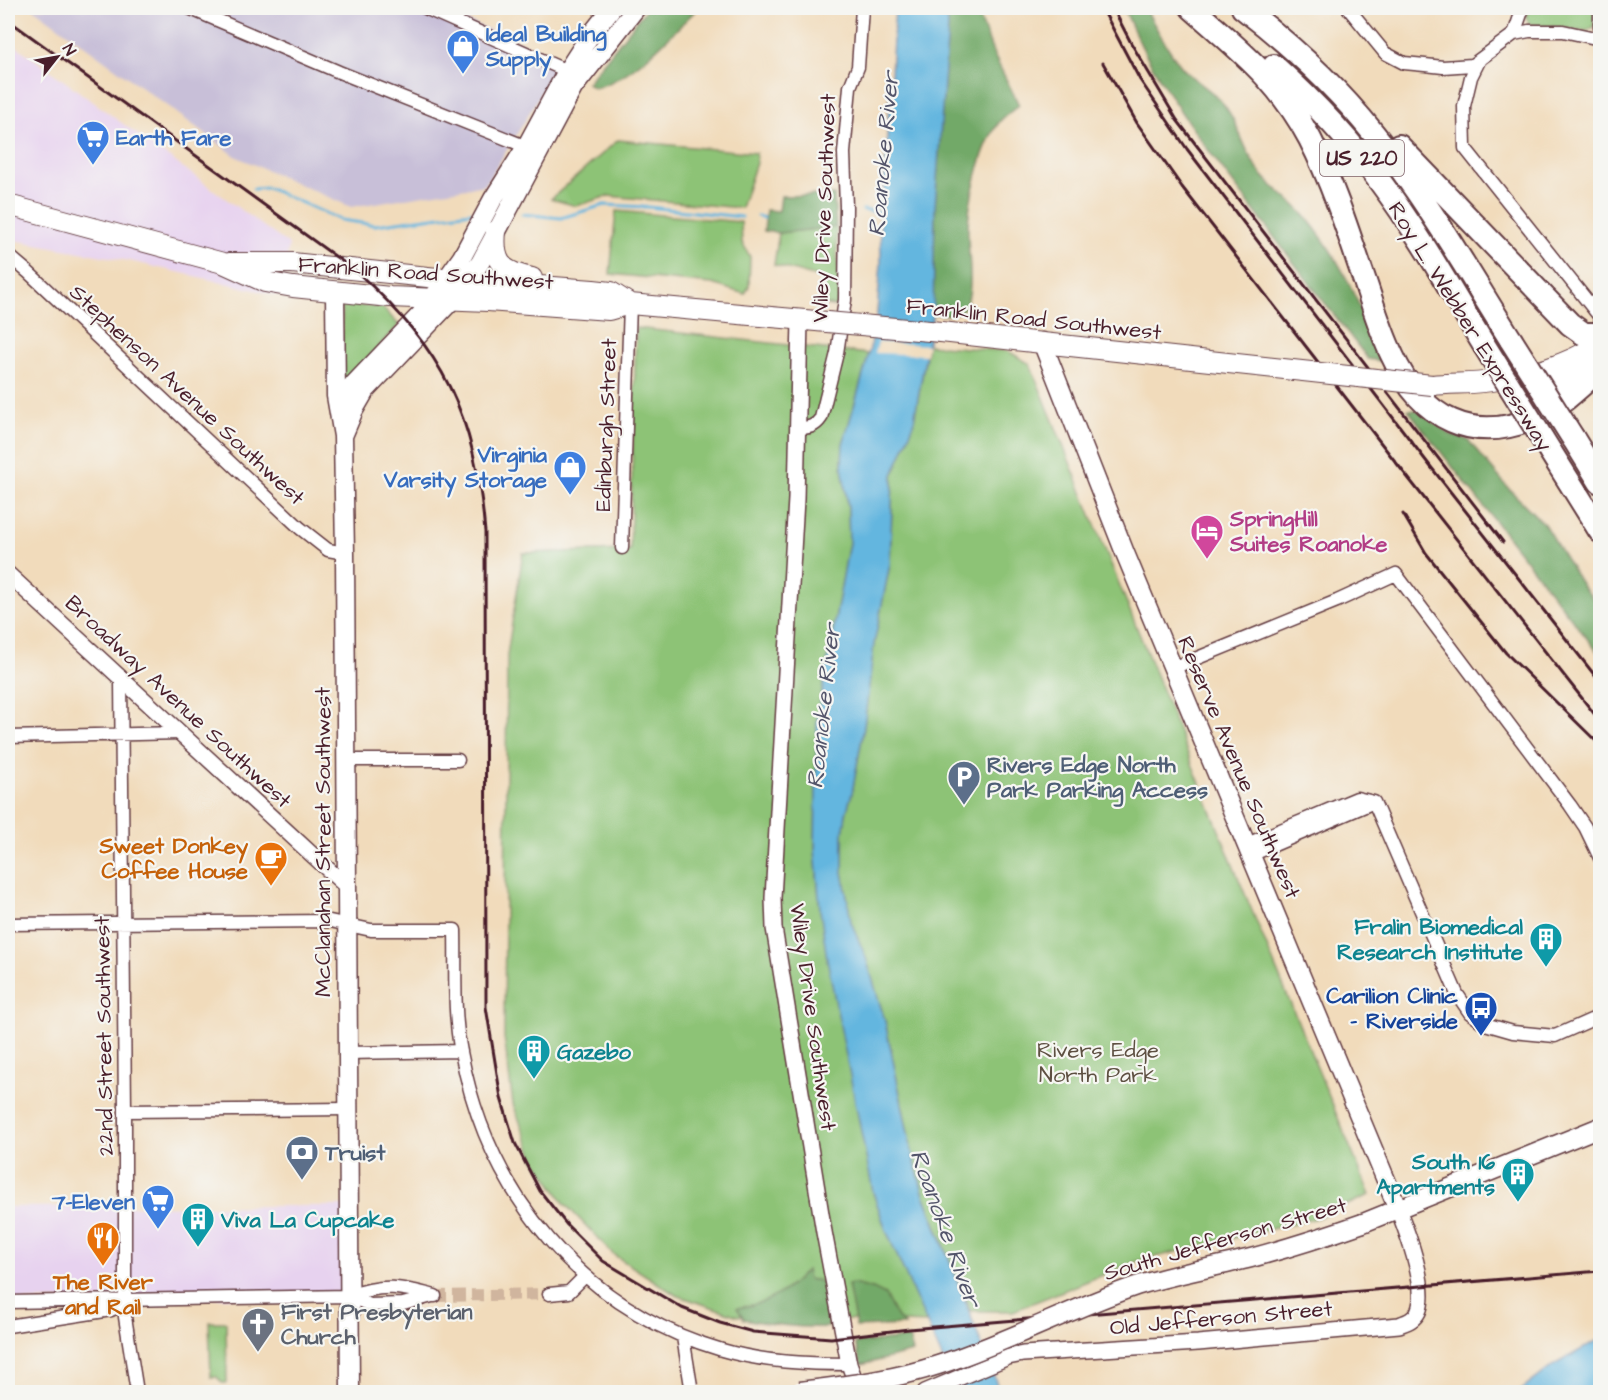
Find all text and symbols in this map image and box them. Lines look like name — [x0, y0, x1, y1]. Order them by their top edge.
place label: Ideal Building Supply — [485, 19, 607, 77]
north arrow — [27, 27, 87, 87]
shop icon: Ideal Building Supply — [445, 28, 481, 75]
text: N — [57, 40, 81, 60]
water label: Roanoke River — [860, 68, 908, 238]
street label: Wiley Drive Southwest — [805, 93, 845, 323]
supermarket icon: Earth Fare — [75, 119, 111, 166]
place label: Earth Fare — [116, 123, 232, 154]
road number: US 220 — [1320, 140, 1404, 176]
street label: Roy L. Webber Expressway — [1379, 196, 1559, 458]
street label: Franklin Road Southwest — [297, 249, 555, 298]
street label: Stephenson Avenue Southwest — [62, 278, 312, 513]
street label: Franklin Road Southwest — [905, 291, 1163, 348]
street label: Edinburgh Street — [588, 338, 626, 512]
place label: Virginia Varsity Storage — [383, 440, 548, 498]
shop icon: Virginia Varsity Storage — [552, 449, 588, 496]
place label: SpringHill Suites Roanoke — [1229, 504, 1387, 560]
hotel icon: SpringHill Suites Roanoke — [1189, 513, 1225, 560]
street label: Broadway Avenue Southwest — [57, 588, 298, 816]
water label: Roanoke River — [798, 620, 850, 790]
street label: Reserve Avenue Southwest — [1169, 632, 1308, 904]
street label: McClanahan Street Southwest — [308, 687, 339, 997]
place label: Rivers Edge North Park Parking Access — [987, 750, 1208, 807]
parking icon: Rivers Edge North Park Parking Access — [946, 759, 982, 806]
place label: Sweet Donkey Coffee House — [98, 831, 249, 887]
cafe icon: Sweet Donkey Coffee House — [253, 840, 289, 887]
street label: Wiley Drive Southwest — [780, 902, 844, 1133]
place label: Fralin Biomedical Research Institute — [1337, 912, 1524, 968]
street label: 22nd Street Southwest — [87, 916, 122, 1156]
building icon: Fralin Biomedical Research Institute — [1528, 921, 1564, 968]
place label: Carilion Clinic - Riverside — [1326, 981, 1458, 1037]
bus stop icon: Carilion Clinic - Riverside — [1463, 990, 1499, 1037]
building icon: Gazebo — [516, 1033, 552, 1080]
park label: Rivers Edge North Park — [1037, 1035, 1159, 1091]
place label: Gazebo — [557, 1037, 632, 1068]
bank icon: Truist — [284, 1134, 320, 1181]
place label: Truist — [324, 1138, 386, 1169]
water label: Roanoke River — [901, 1145, 990, 1314]
place label: South 16 Apartments — [1376, 1147, 1495, 1203]
building icon: South 16 Apartments — [1500, 1156, 1536, 1203]
supermarket icon: 7-Eleven — [140, 1183, 176, 1230]
place label: 7-Eleven — [51, 1187, 135, 1218]
street label: South Jefferson Street — [1100, 1190, 1350, 1289]
building icon: Viva La Cupcake — [180, 1201, 216, 1248]
place label: Viva La Cupcake — [220, 1205, 394, 1236]
restaurant icon: The River and Rail — [85, 1220, 121, 1267]
place label: The River and Rail — [52, 1267, 154, 1323]
street label: Old Jefferson Street — [1109, 1293, 1334, 1344]
place label: First Presbyterian Church — [281, 1297, 472, 1353]
church icon: First Presbyterian Church — [240, 1306, 276, 1353]

